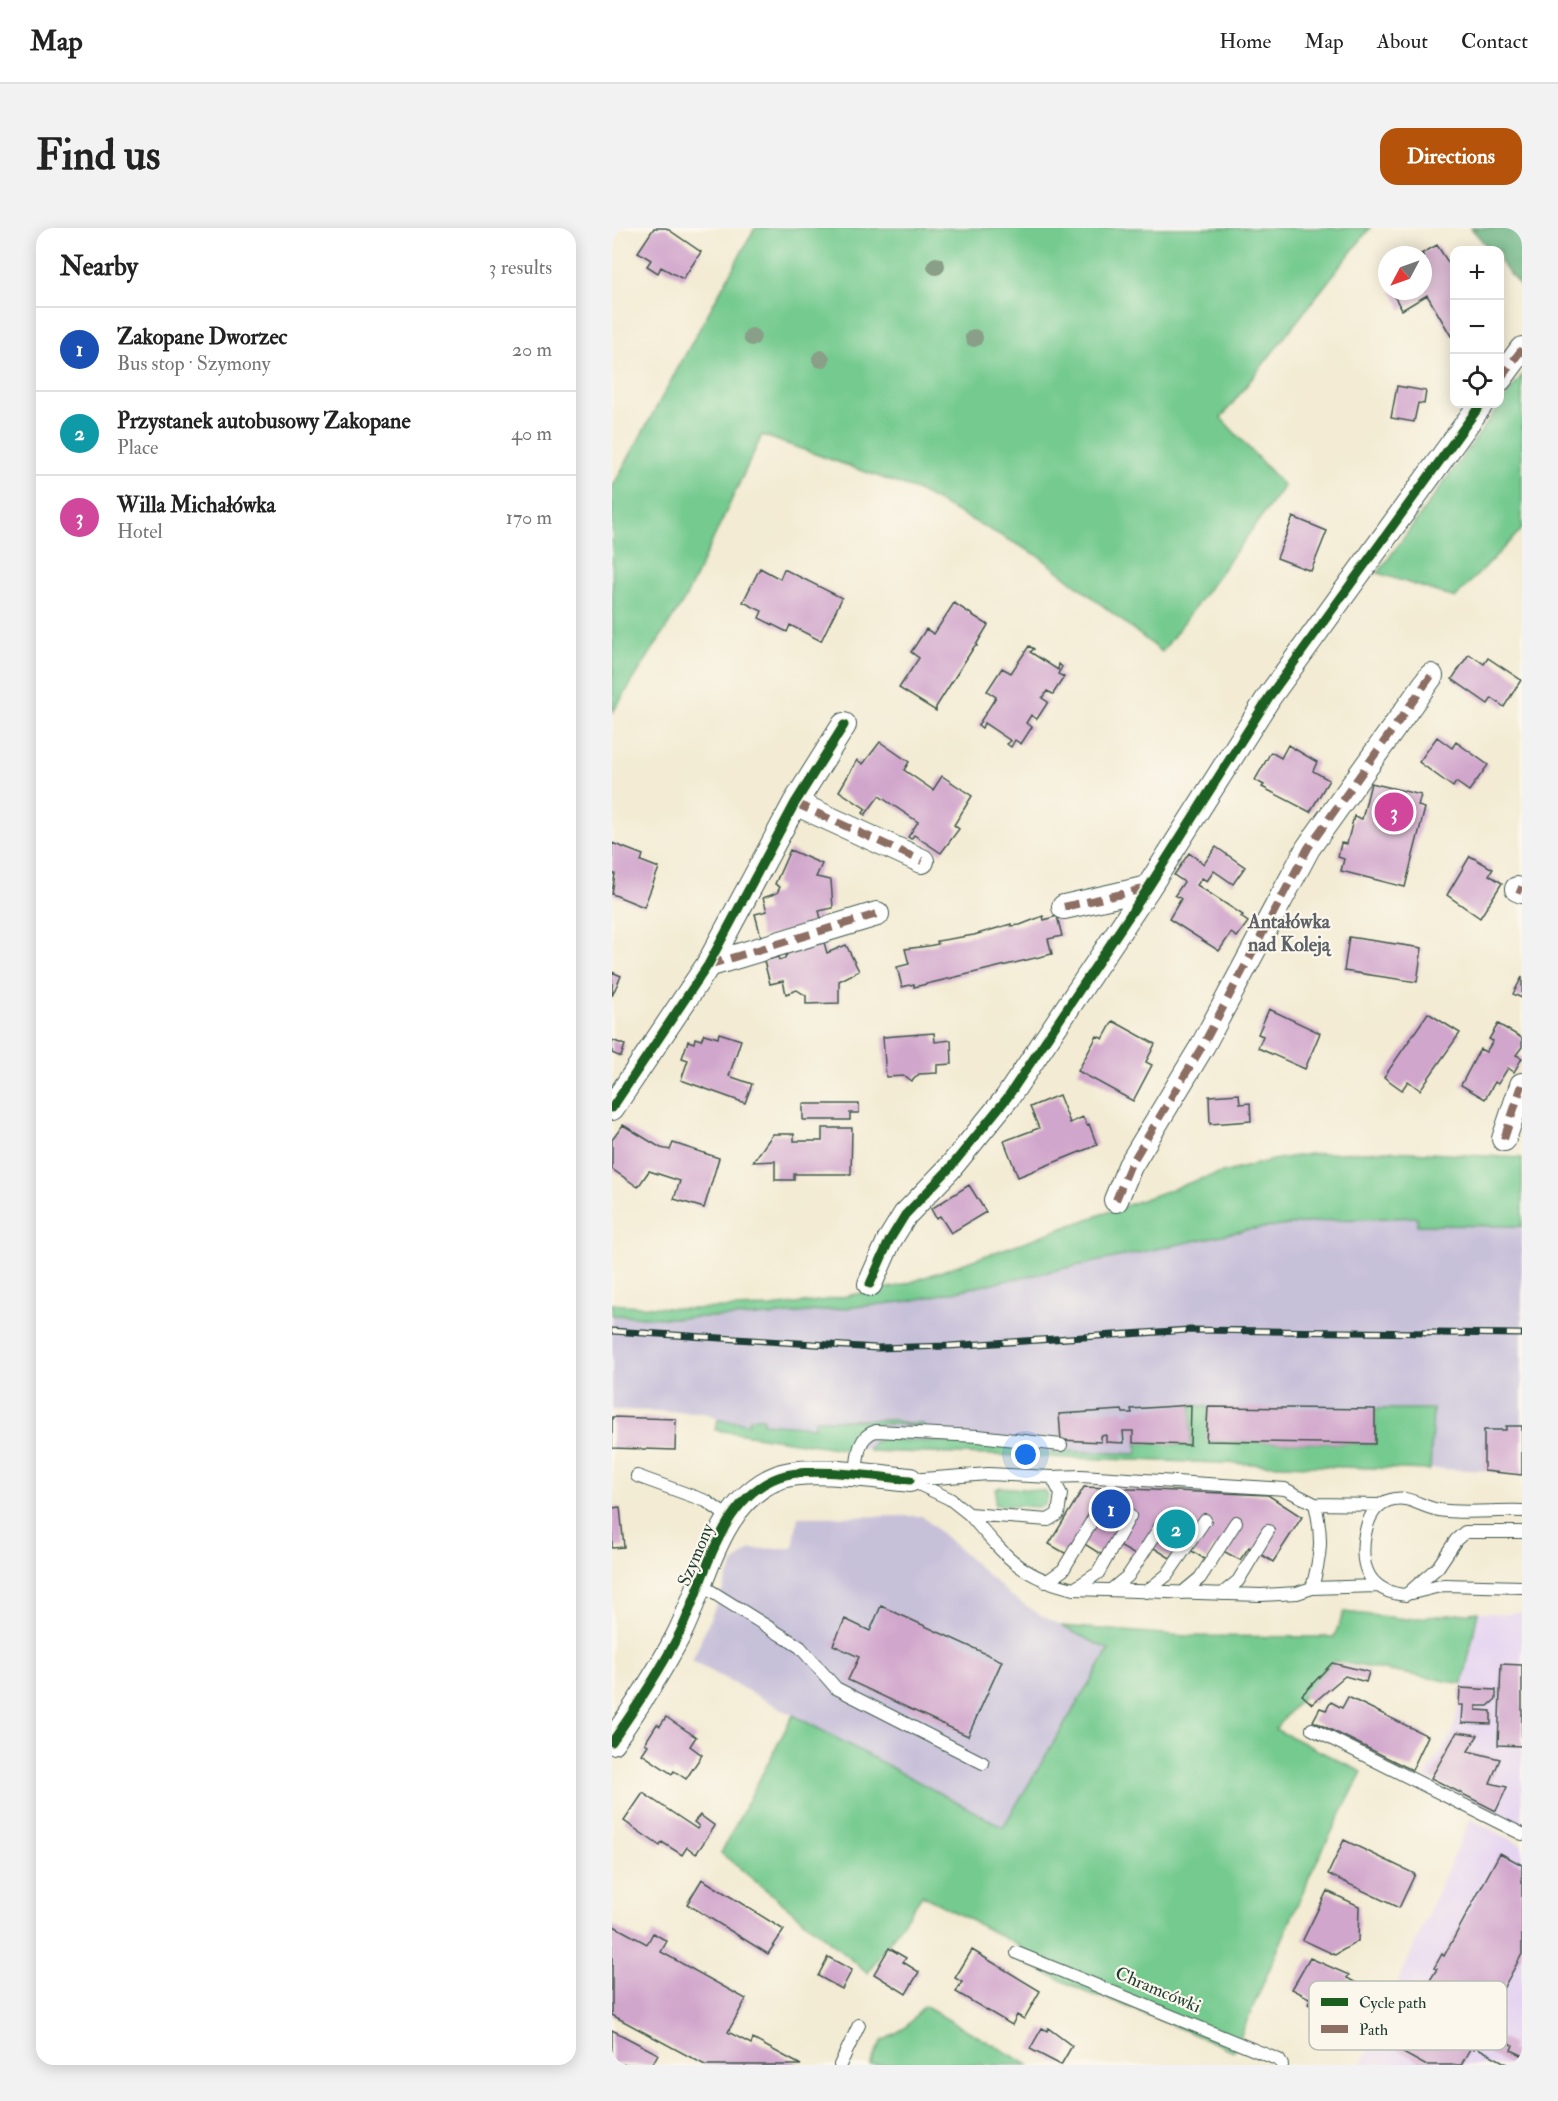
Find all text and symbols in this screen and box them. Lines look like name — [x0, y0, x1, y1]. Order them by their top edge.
text: Map — [30, 24, 83, 59]
text: Home — [1219, 28, 1271, 55]
text: Map — [1304, 28, 1344, 55]
text: About — [1377, 28, 1428, 55]
text: Contact — [1461, 28, 1528, 55]
button: Directions — [1380, 128, 1522, 185]
text: Find us — [36, 130, 160, 182]
north arrow — [1378, 246, 1432, 300]
map controls — [1450, 246, 1504, 408]
button: + — [1450, 246, 1504, 300]
text: Nearby — [60, 251, 138, 283]
text: 3 results — [489, 255, 552, 280]
button: − — [1450, 300, 1504, 354]
text: Zakopane Dworzec — [117, 323, 287, 351]
text: 1 — [76, 337, 83, 362]
text: 20 m — [512, 337, 552, 362]
text: Bus stop · Szymony — [117, 351, 270, 376]
button: locate — [1450, 354, 1504, 408]
text: Przystanek autobusowy Zakopane — [117, 407, 411, 435]
text: 2 — [74, 421, 85, 446]
text: 40 m — [511, 421, 552, 446]
text: Place — [117, 435, 158, 460]
text: Willa Michałówka — [117, 491, 276, 519]
text: 3 — [76, 505, 83, 530]
text: 170 m — [506, 505, 552, 530]
text: Hotel — [117, 519, 163, 544]
pin: 3 — [1374, 790, 1414, 834]
district label: Antałówka nad Koleją — [1247, 909, 1332, 957]
your location — [1011, 1440, 1040, 1469]
pin: 1 — [1092, 1486, 1130, 1532]
pin: 2 — [1156, 1506, 1196, 1552]
street label: Szymony — [672, 1519, 720, 1590]
street label: Chramcówki — [1112, 1962, 1205, 2018]
legend — [1309, 1981, 1507, 2050]
text: Cycle path — [1359, 1993, 1427, 2014]
text: Path — [1359, 2020, 1389, 2040]

